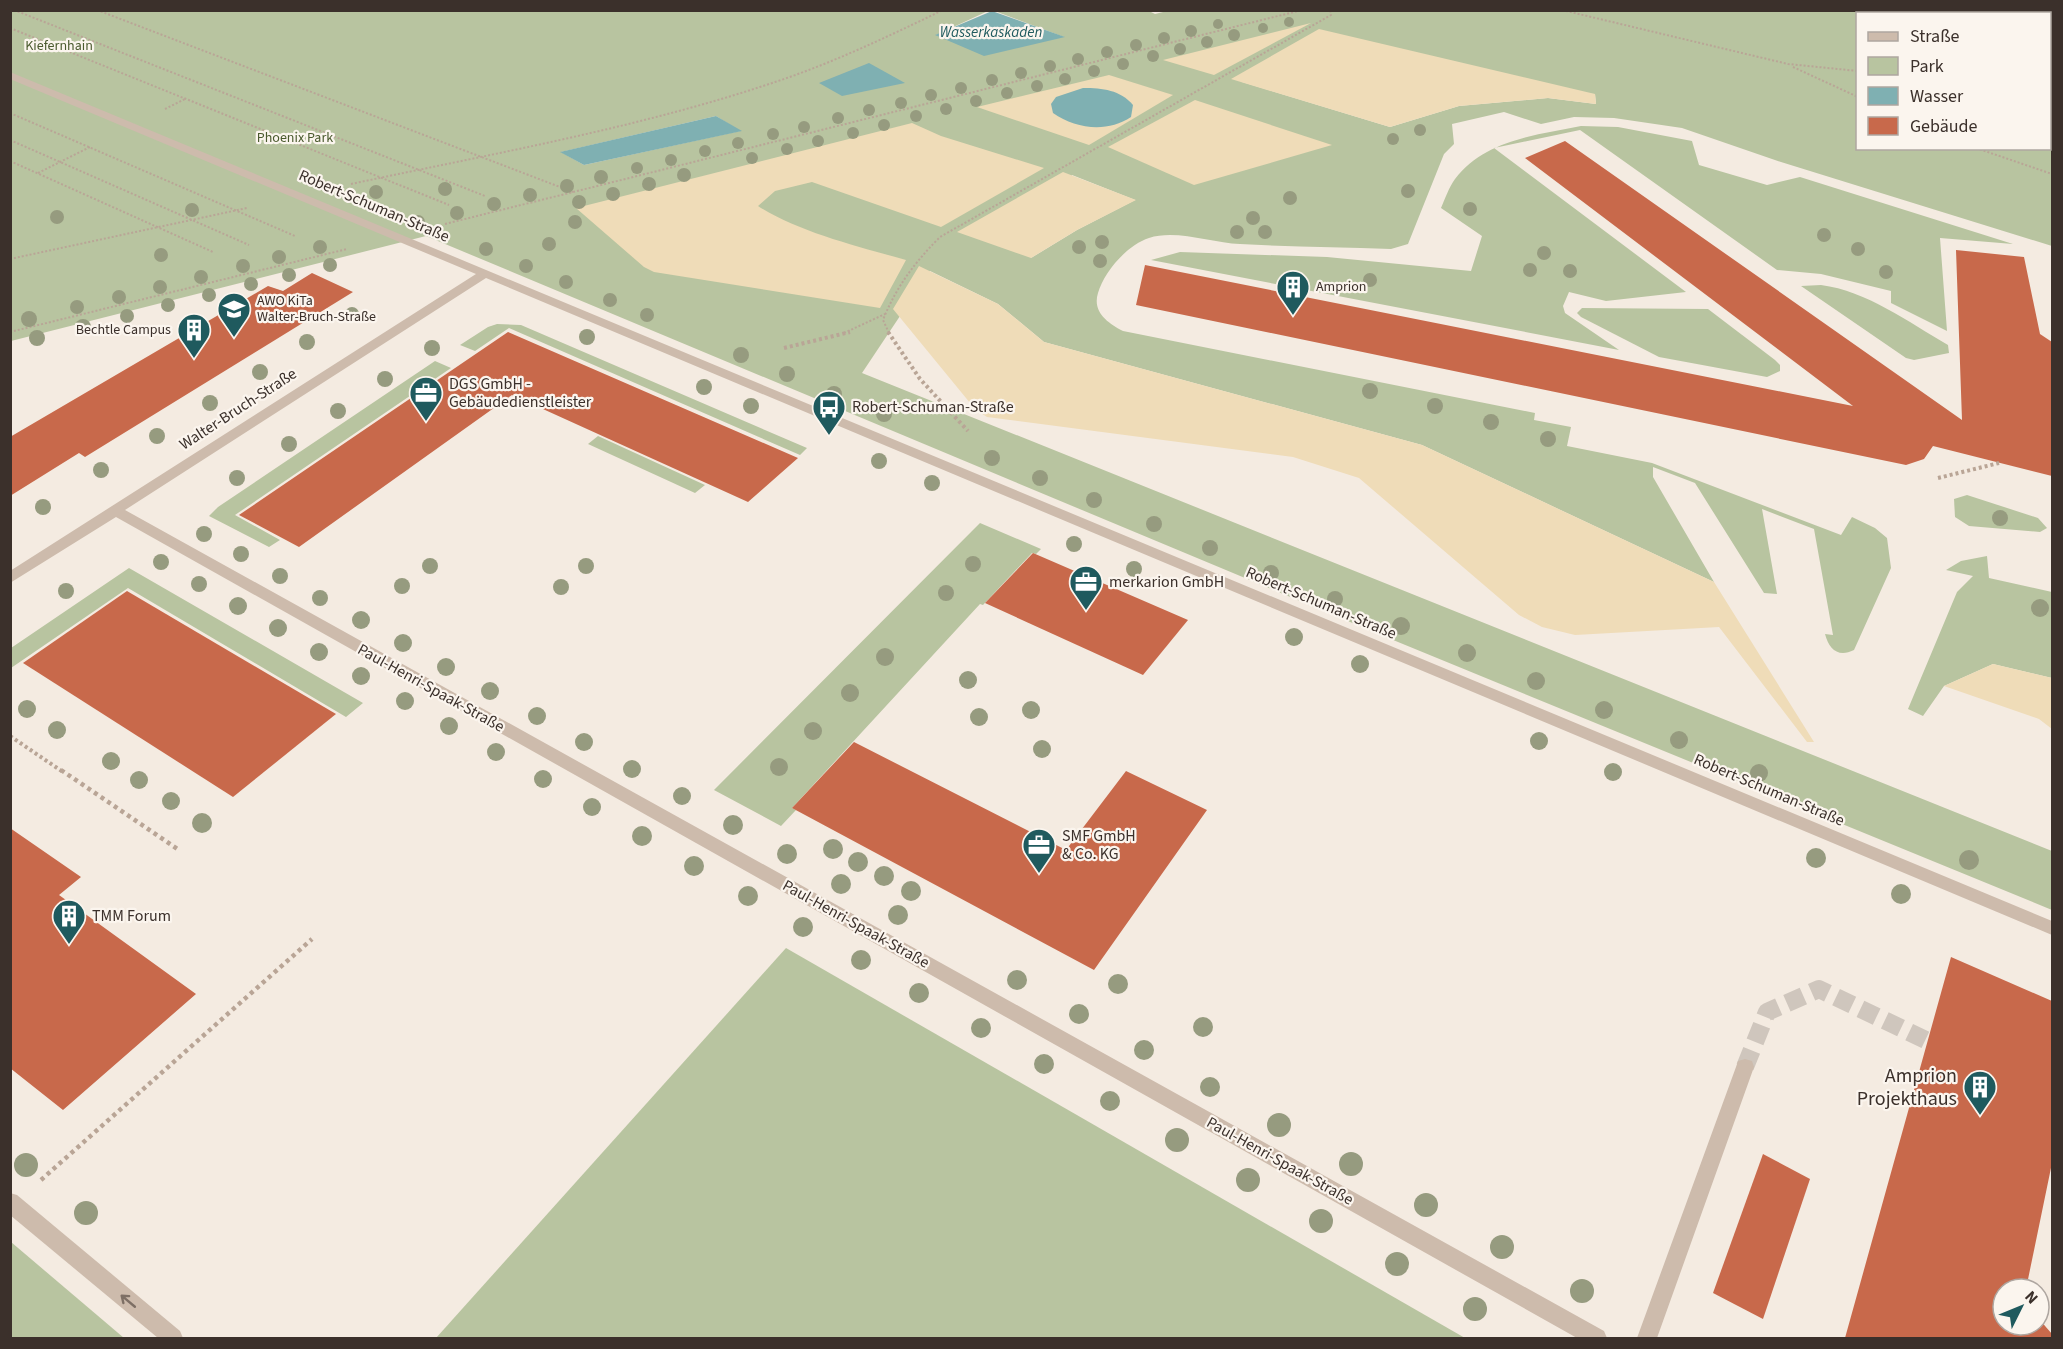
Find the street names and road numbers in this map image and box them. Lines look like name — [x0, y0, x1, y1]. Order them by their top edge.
street label: Robert-Schuman-Straße — [295, 164, 453, 248]
street label: Walter-Bruch-Straße — [175, 363, 301, 455]
street label: Robert-Schuman-Straße — [1242, 561, 1400, 645]
street label: Paul-Henri-Spaak-Straße — [354, 638, 508, 738]
street label: Robert-Schuman-Straße — [1690, 748, 1848, 832]
street label: Paul-Henri-Spaak-Straße — [779, 874, 933, 974]
street label: Paul-Henri-Spaak-Straße — [1203, 1111, 1357, 1211]

